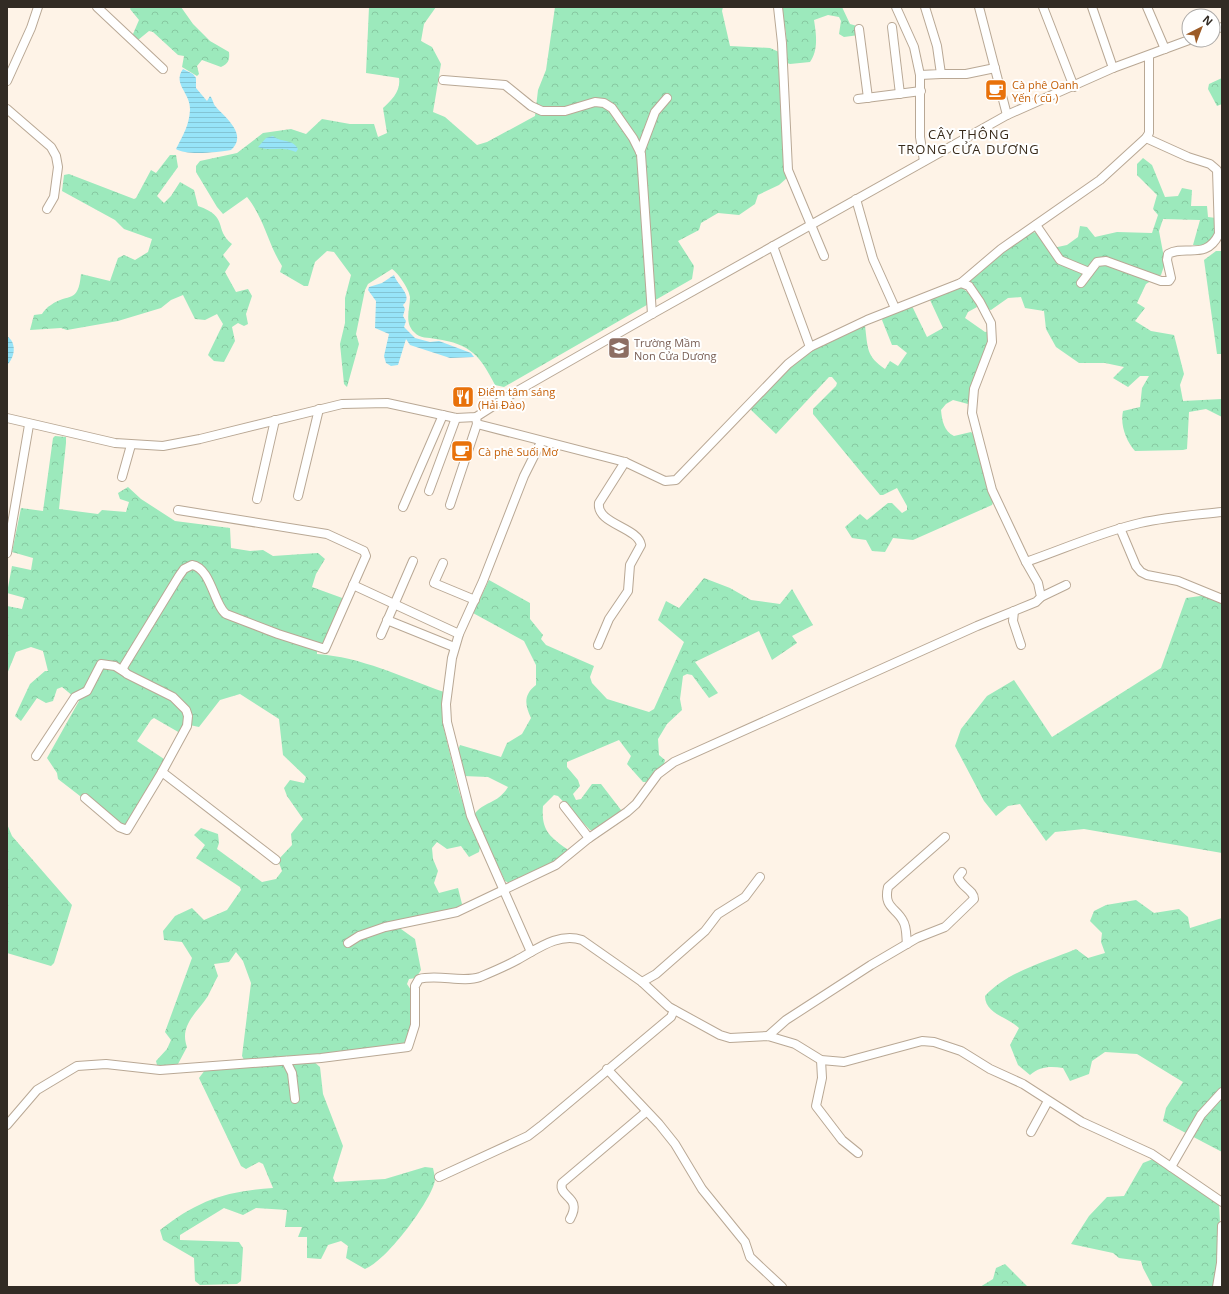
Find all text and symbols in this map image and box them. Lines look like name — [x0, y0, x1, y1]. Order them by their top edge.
north arrow — [1181, 8, 1221, 48]
text: N — [1200, 12, 1216, 29]
cafe icon: Cà phê Oanh Yến ( cũ ) — [983, 77, 1009, 103]
place label: Cà phê Oanh Yến ( cũ ) — [1012, 77, 1079, 105]
district label: CÂY THÔNG TRONG CỬA DƯƠNG — [898, 125, 1040, 158]
school or university icon: Trường Mầm Non Cửa Dương — [606, 335, 632, 361]
place label: Trường Mầm Non Cửa Dương — [634, 335, 716, 363]
restaurant icon: Điểm tâm sáng (Hải Đào) — [450, 384, 476, 410]
place label: Điểm tâm sáng (Hải Đào) — [478, 384, 555, 412]
cafe icon: Cà phê Suối Mơ — [449, 438, 475, 464]
place label: Cà phê Suối Mơ — [478, 444, 558, 459]

